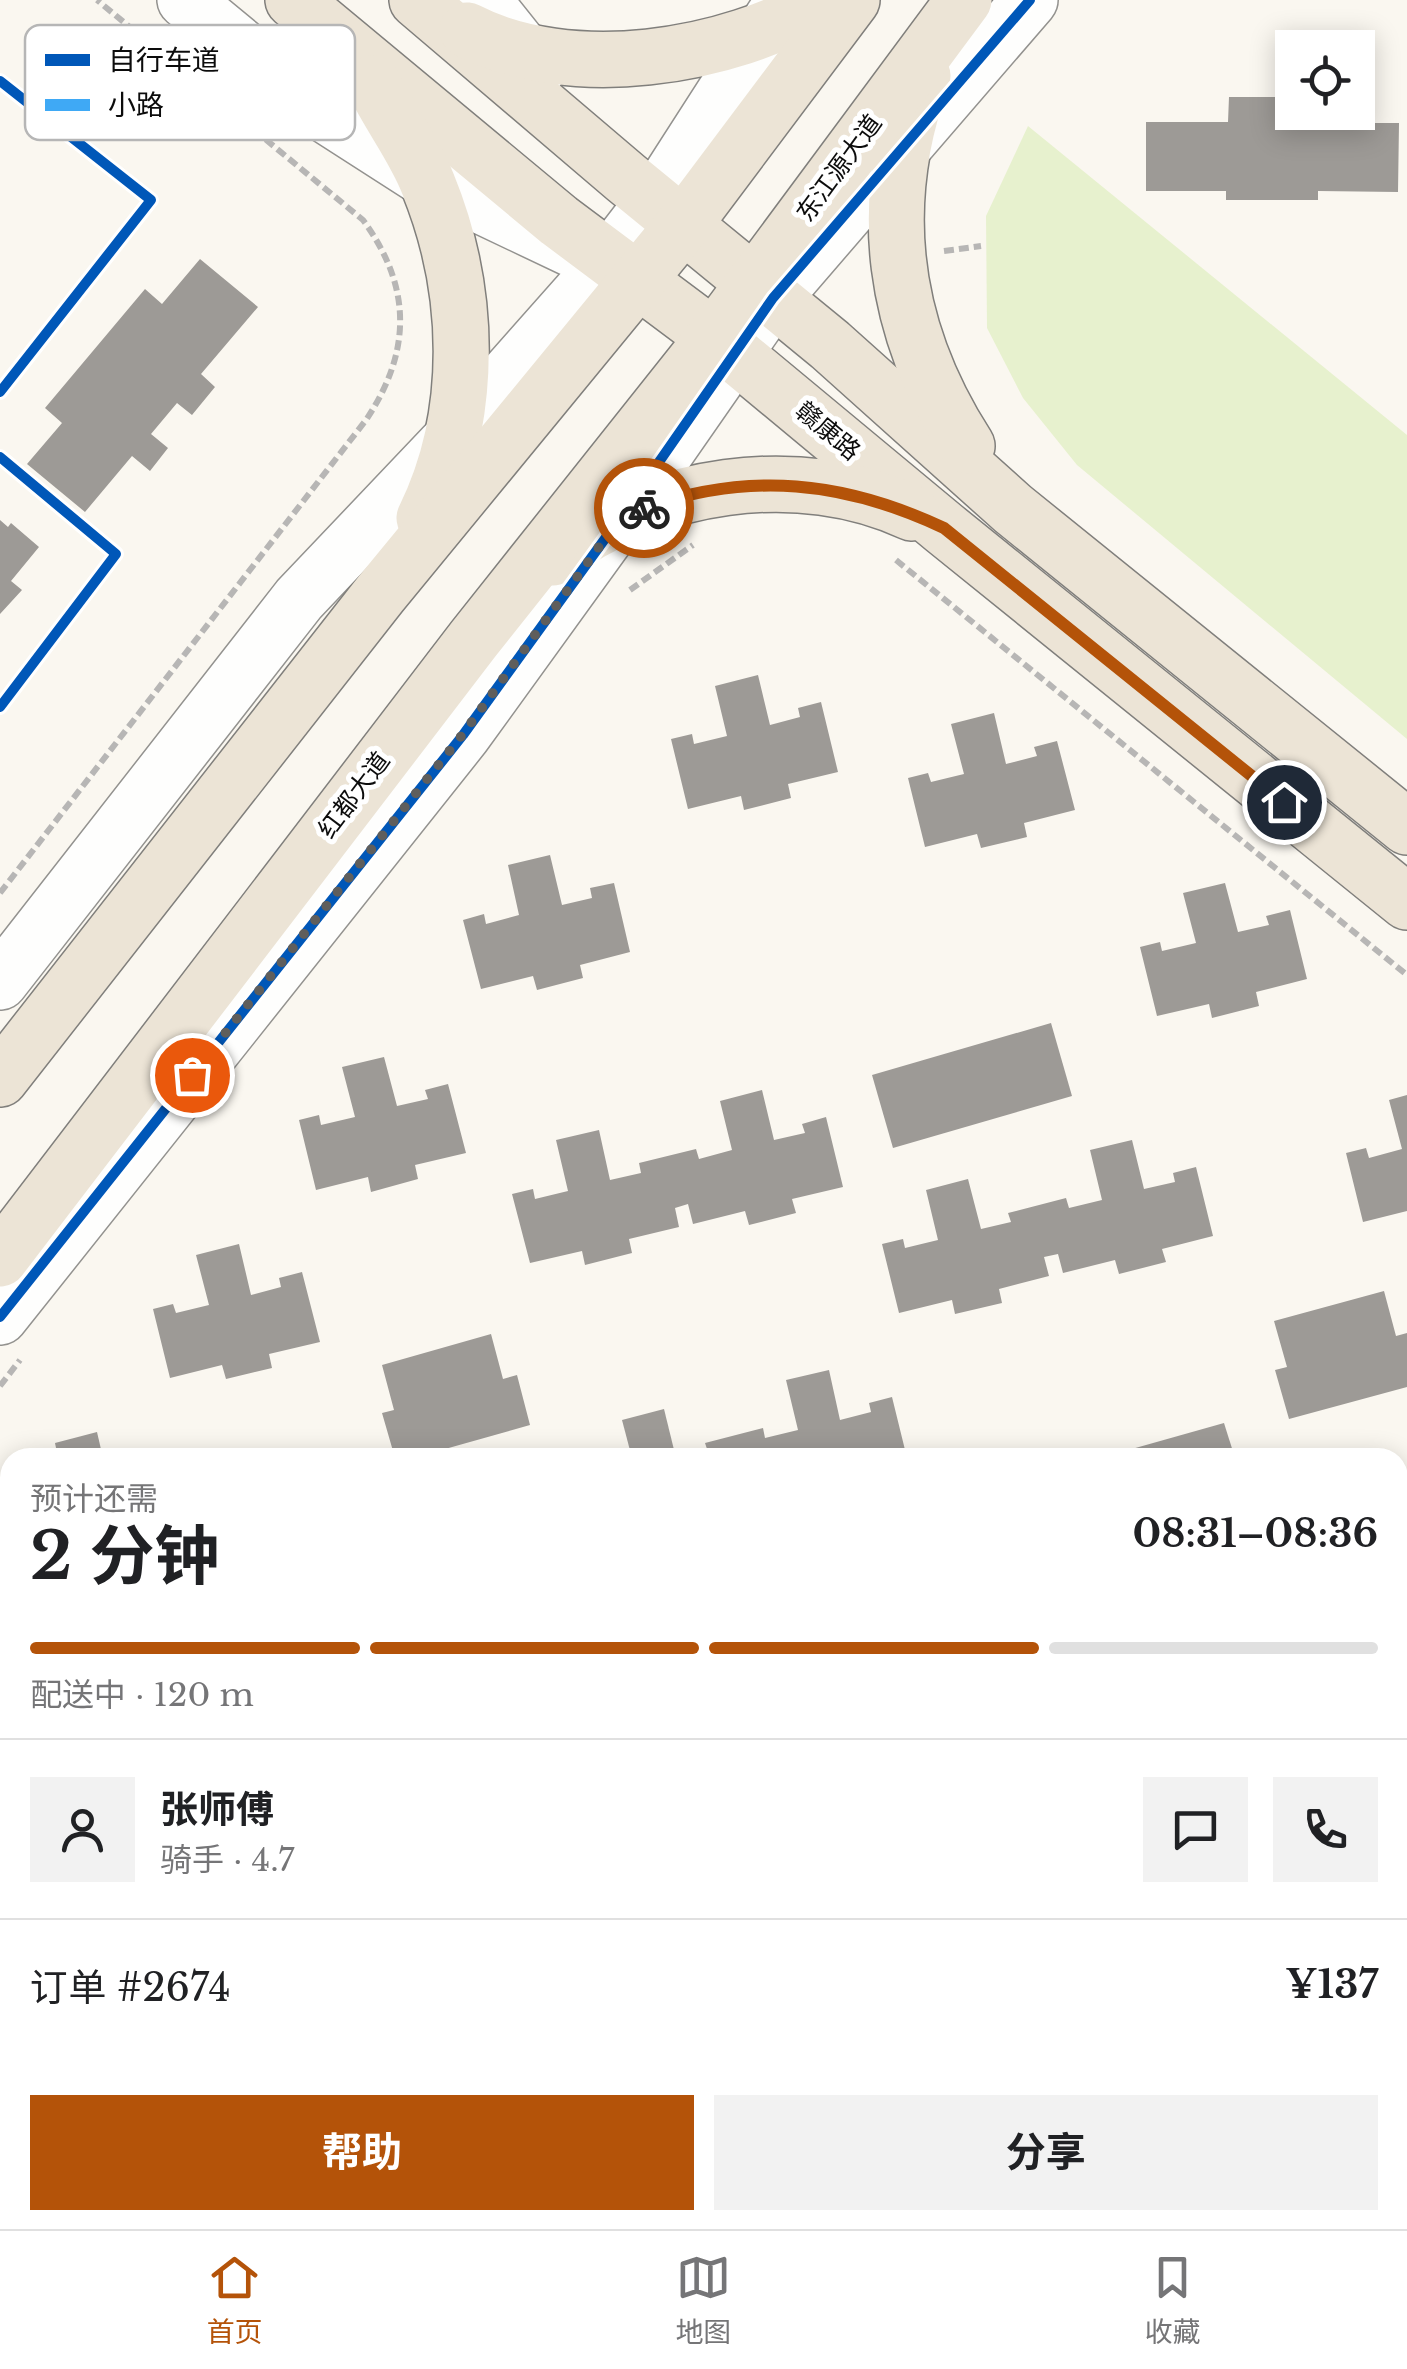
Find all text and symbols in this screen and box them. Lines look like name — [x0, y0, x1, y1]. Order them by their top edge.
legend — [25, 25, 355, 140]
map controls — [1275, 30, 1375, 130]
button: locate — [1275, 30, 1375, 130]
text: 自行车道 — [108, 43, 220, 78]
text: 小路 — [108, 88, 164, 123]
street label: 东江源大道 — [790, 108, 888, 228]
street label: 赣康路 — [789, 395, 867, 467]
courier — [594, 458, 694, 558]
icon: bike — [617, 481, 672, 536]
street label: 红都大道 — [312, 746, 396, 844]
pin — [1242, 760, 1327, 845]
icon: home — [1257, 775, 1312, 830]
pin — [150, 1033, 235, 1118]
icon: bag — [165, 1048, 220, 1103]
text: 预计还需 — [30, 1479, 158, 1519]
text: 08:31–08:36 — [1132, 1510, 1378, 1557]
text: 2 分钟 — [30, 1516, 220, 1597]
text: 配送中 · 120 m — [30, 1675, 254, 1715]
button: person — [30, 1777, 135, 1882]
button: chat — [1143, 1777, 1248, 1882]
button: phone — [1273, 1777, 1378, 1882]
text: 张师傅 — [160, 1786, 274, 1833]
text: 骑手 · 4.7 — [160, 1840, 294, 1880]
text: ¥137 — [1285, 1961, 1378, 2008]
text: 订单 #2674 — [30, 1964, 231, 2011]
button: 帮助 — [30, 2095, 694, 2210]
button: 分享 — [714, 2095, 1378, 2210]
tab: 首页 — [206, 2250, 263, 2350]
tab: 地图 — [675, 2250, 732, 2350]
tab: 收藏 — [1144, 2250, 1201, 2350]

